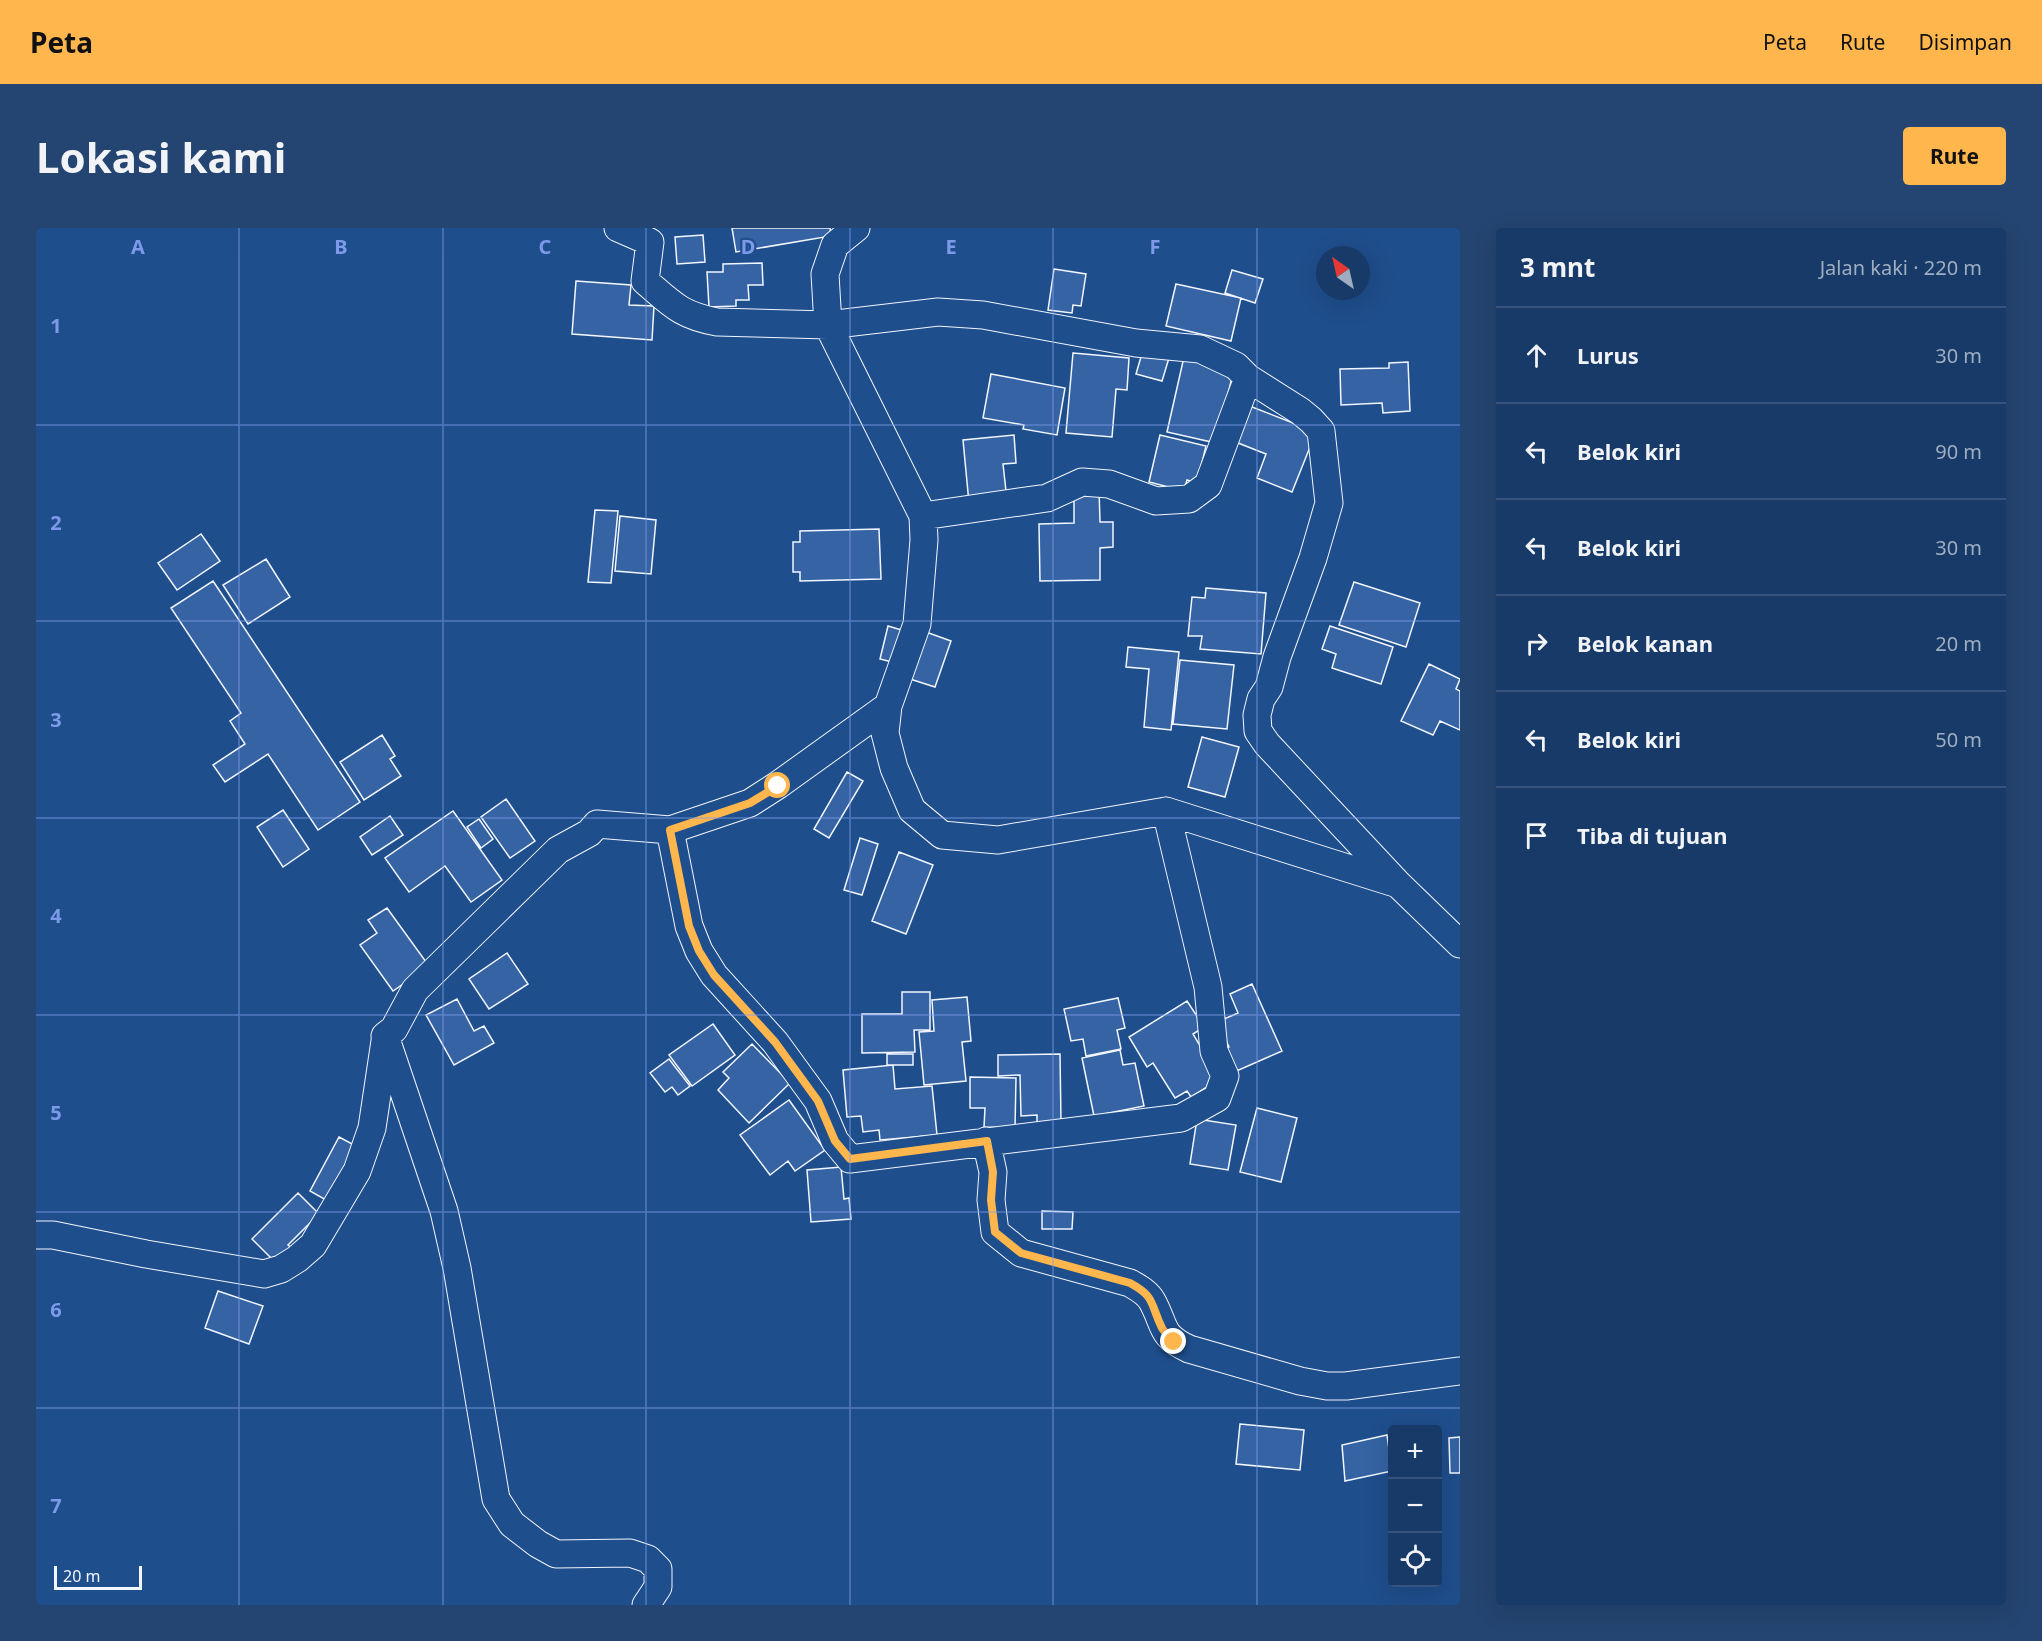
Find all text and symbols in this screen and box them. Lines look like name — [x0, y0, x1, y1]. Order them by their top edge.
text: Peta — [30, 23, 93, 61]
text: Peta — [1763, 28, 1807, 56]
text: Rute — [1840, 28, 1885, 56]
text: Disimpan — [1918, 28, 2012, 56]
button: Rute — [1903, 127, 2006, 185]
text: Lokasi kami — [36, 128, 286, 185]
text: A — [131, 233, 145, 260]
text: B — [334, 233, 348, 260]
text: C — [539, 233, 552, 260]
text: D — [741, 233, 755, 260]
text: E — [945, 233, 957, 260]
text: F — [1150, 233, 1160, 260]
north arrow — [1316, 246, 1370, 300]
text: 3 mnt — [1520, 249, 1595, 285]
text: Jalan kaki · 220 m — [1820, 254, 1982, 281]
text: 1 — [50, 312, 62, 339]
icon: ahead — [1520, 339, 1553, 372]
text: Lurus — [1577, 340, 1639, 370]
text: 30 m — [1935, 342, 1982, 369]
icon: left — [1520, 435, 1553, 468]
text: Belok kiri — [1577, 436, 1681, 466]
text: 90 m — [1935, 438, 1982, 465]
text: 2 — [50, 509, 62, 536]
icon: left — [1520, 531, 1553, 564]
text: Belok kiri — [1577, 532, 1681, 562]
text: 30 m — [1935, 534, 1982, 561]
icon: right — [1520, 627, 1553, 660]
text: Belok kanan — [1577, 628, 1713, 658]
text: 20 m — [1935, 630, 1982, 657]
text: 3 — [50, 706, 62, 733]
icon: left — [1520, 723, 1553, 756]
text: Belok kiri — [1577, 724, 1681, 754]
text: 50 m — [1935, 726, 1982, 753]
route start — [764, 772, 790, 798]
icon: arrive — [1520, 819, 1553, 852]
text: Tiba di tujuan — [1577, 820, 1727, 850]
text: 4 — [50, 902, 62, 929]
text: 5 — [50, 1099, 62, 1126]
text: 6 — [50, 1296, 62, 1323]
route end — [1160, 1328, 1186, 1354]
map controls — [1388, 1425, 1442, 1587]
button: + — [1388, 1425, 1442, 1479]
button: − — [1388, 1479, 1442, 1533]
text: 7 — [50, 1492, 62, 1519]
button: locate — [1388, 1533, 1442, 1587]
scale bar — [54, 1563, 142, 1590]
text: 20 m — [63, 1565, 100, 1587]

